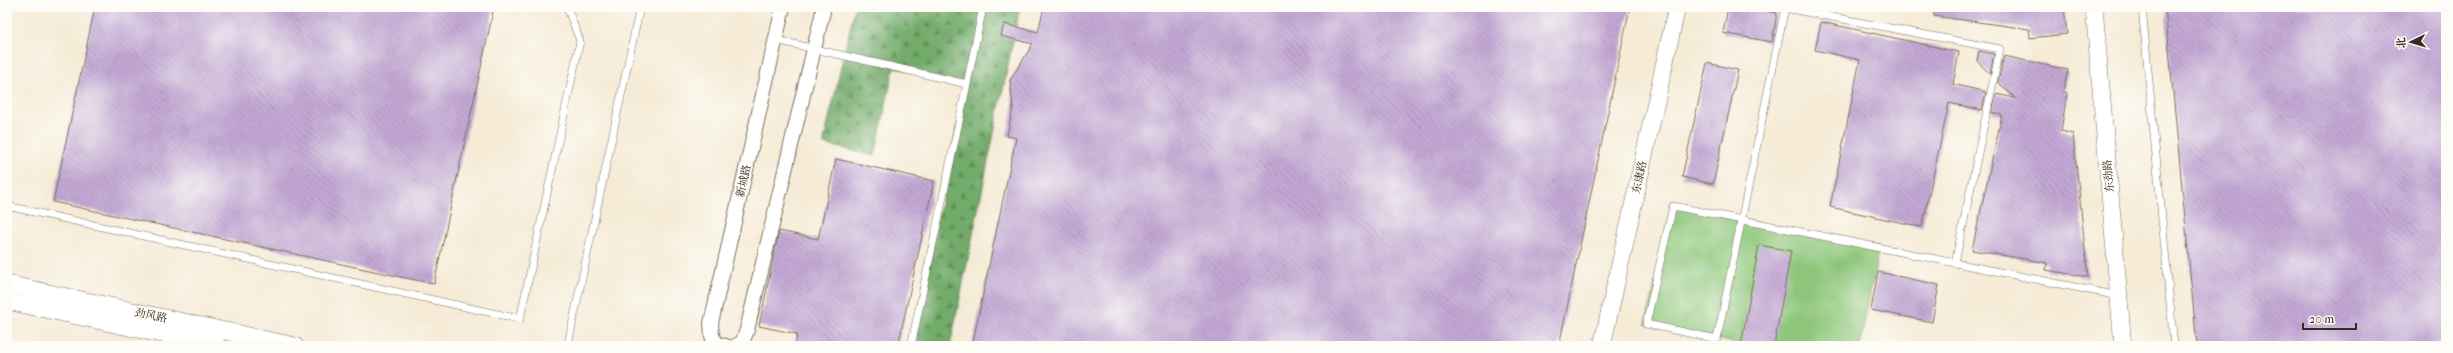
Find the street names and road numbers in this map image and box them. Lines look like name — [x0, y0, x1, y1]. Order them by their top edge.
street label: 东劲路 — [2101, 159, 2116, 193]
street label: 东康路 — [1630, 160, 1649, 195]
street label: 新城路 — [733, 164, 754, 199]
street label: 劲风路 — [133, 306, 168, 325]

